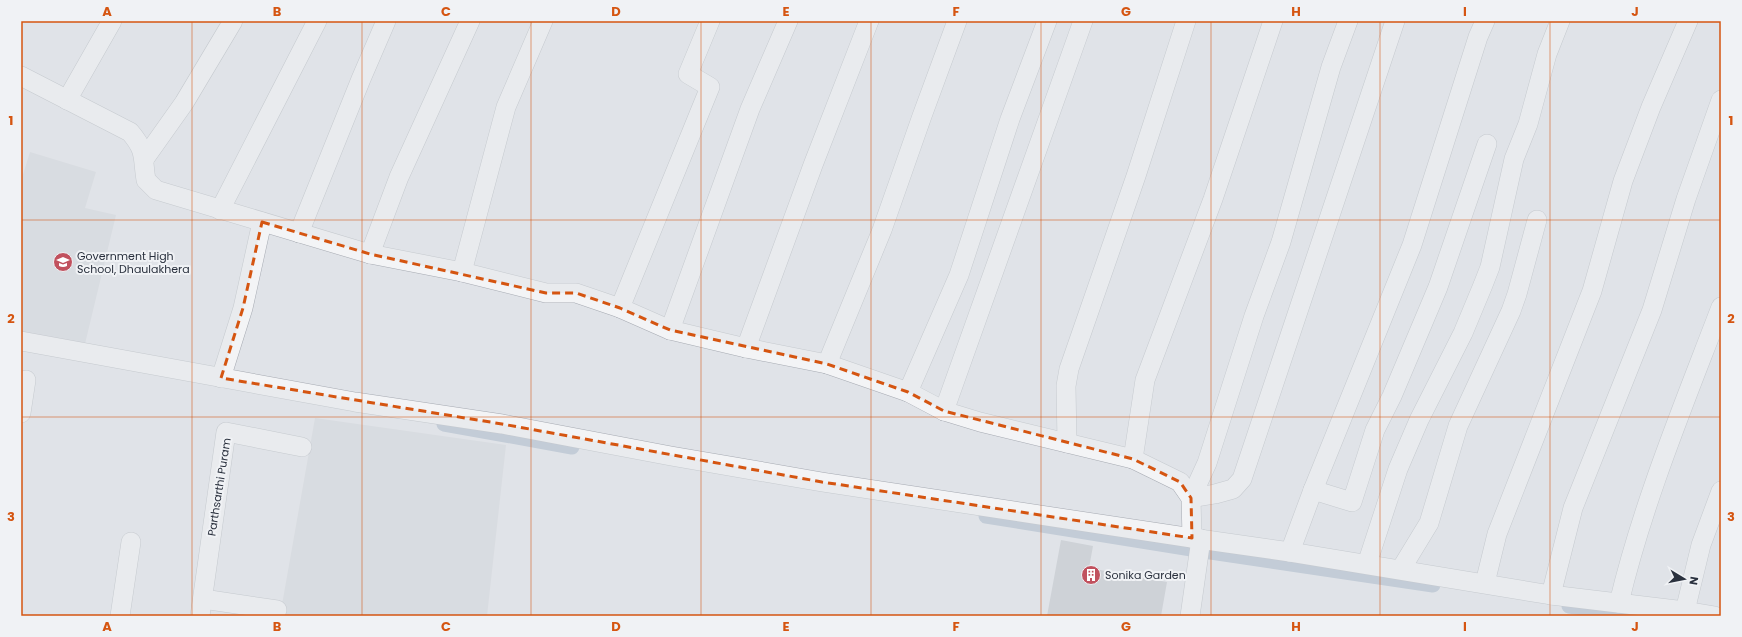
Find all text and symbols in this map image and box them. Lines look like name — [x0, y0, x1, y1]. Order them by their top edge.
text: A — [102, 2, 112, 21]
text: B — [273, 2, 282, 21]
text: C — [441, 2, 451, 21]
text: D — [611, 2, 621, 21]
text: E — [782, 2, 790, 21]
text: F — [952, 2, 960, 21]
text: G — [1121, 2, 1131, 21]
text: H — [1291, 2, 1301, 21]
text: I — [1463, 2, 1467, 21]
text: J — [1631, 2, 1639, 21]
text: 1 — [9, 111, 13, 130]
text: 1 — [1729, 111, 1733, 130]
place label: Government High School, Dhaulakhera — [77, 248, 190, 277]
school or university icon: Government High School, Dhaulakhera — [52, 251, 74, 273]
text: 2 — [7, 309, 15, 328]
text: 2 — [1727, 309, 1735, 328]
street label: Parthsarthi Puram — [203, 437, 235, 537]
text: 3 — [7, 507, 15, 526]
text: 3 — [1727, 507, 1735, 526]
north arrow — [1664, 559, 1704, 599]
building icon: Sonika Garden — [1080, 564, 1102, 586]
place label: Sonika Garden — [1105, 567, 1186, 583]
text: N — [1685, 575, 1702, 586]
text: A — [102, 617, 112, 636]
text: B — [273, 617, 282, 636]
text: C — [441, 617, 451, 636]
text: D — [611, 617, 621, 636]
text: E — [782, 617, 790, 636]
text: F — [952, 617, 960, 636]
text: G — [1121, 617, 1131, 636]
text: H — [1291, 617, 1301, 636]
text: I — [1463, 617, 1467, 636]
text: J — [1631, 617, 1639, 636]

